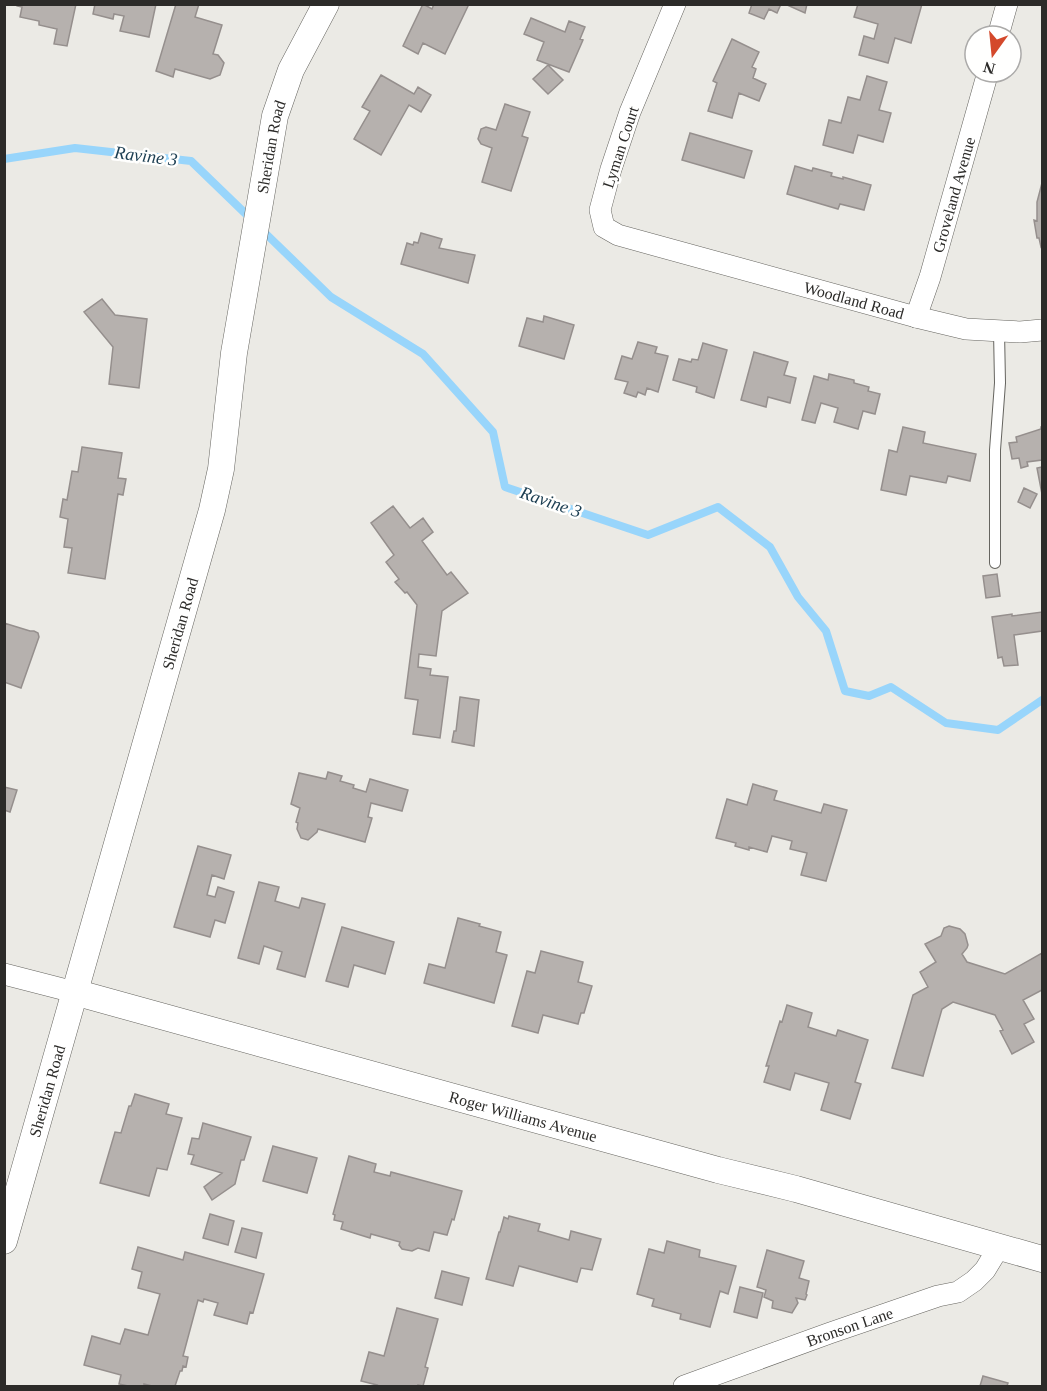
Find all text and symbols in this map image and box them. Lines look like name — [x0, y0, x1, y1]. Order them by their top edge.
north arrow — [963, 24, 1023, 84]
text: N — [981, 58, 997, 78]
street label: Sheridan Road — [254, 98, 289, 195]
street label: Lyman Court — [599, 104, 643, 190]
street label: Groveland Avenue — [929, 135, 978, 254]
water label: Ravine 3 — [112, 142, 179, 170]
street label: Woodland Road — [802, 279, 906, 322]
water label: Ravine 3 — [517, 482, 584, 522]
street label: Sheridan Road — [159, 576, 201, 672]
street label: Sheridan Road — [26, 1043, 68, 1139]
street label: Roger Williams Avenue — [447, 1088, 599, 1145]
street label: Bronson Lane — [804, 1304, 895, 1350]

